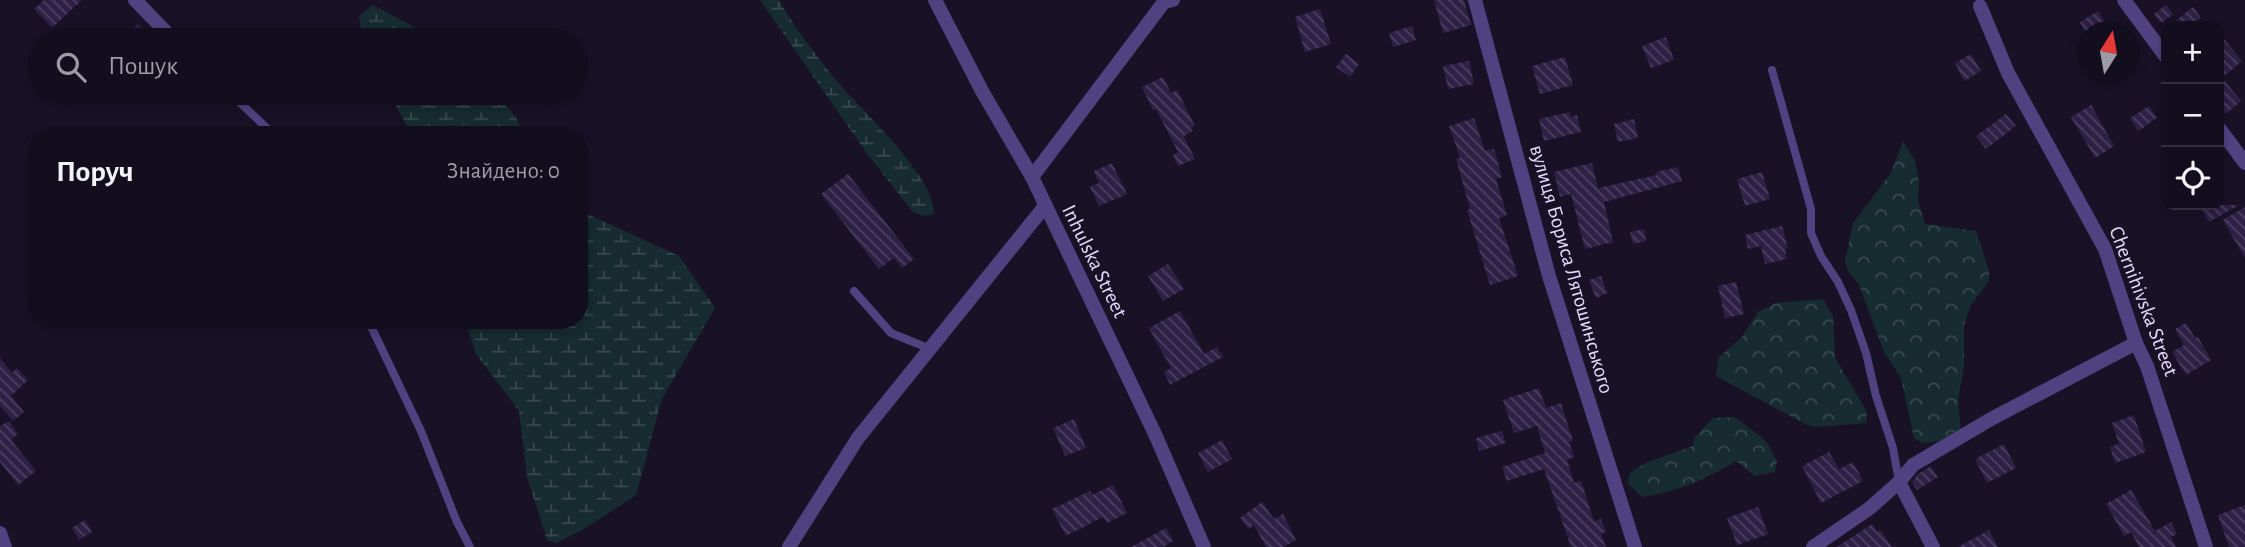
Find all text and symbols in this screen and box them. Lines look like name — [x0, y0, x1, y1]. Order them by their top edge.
north arrow — [2077, 21, 2140, 84]
map controls — [2161, 21, 2224, 210]
button: + — [2161, 21, 2224, 84]
search box — [28, 28, 588, 105]
icon: search — [52, 48, 90, 86]
text: Пошук — [108, 53, 178, 79]
button: − — [2161, 84, 2224, 147]
street label: вулиця Бориса Лятошинського — [1526, 143, 1617, 396]
button: locate — [2161, 147, 2224, 210]
text: Поруч — [56, 157, 134, 187]
text: Знайдено: 0 — [447, 160, 560, 183]
street label: Inhulska Street — [1058, 202, 1131, 321]
street label: Chernihivska Street — [2105, 223, 2182, 379]

